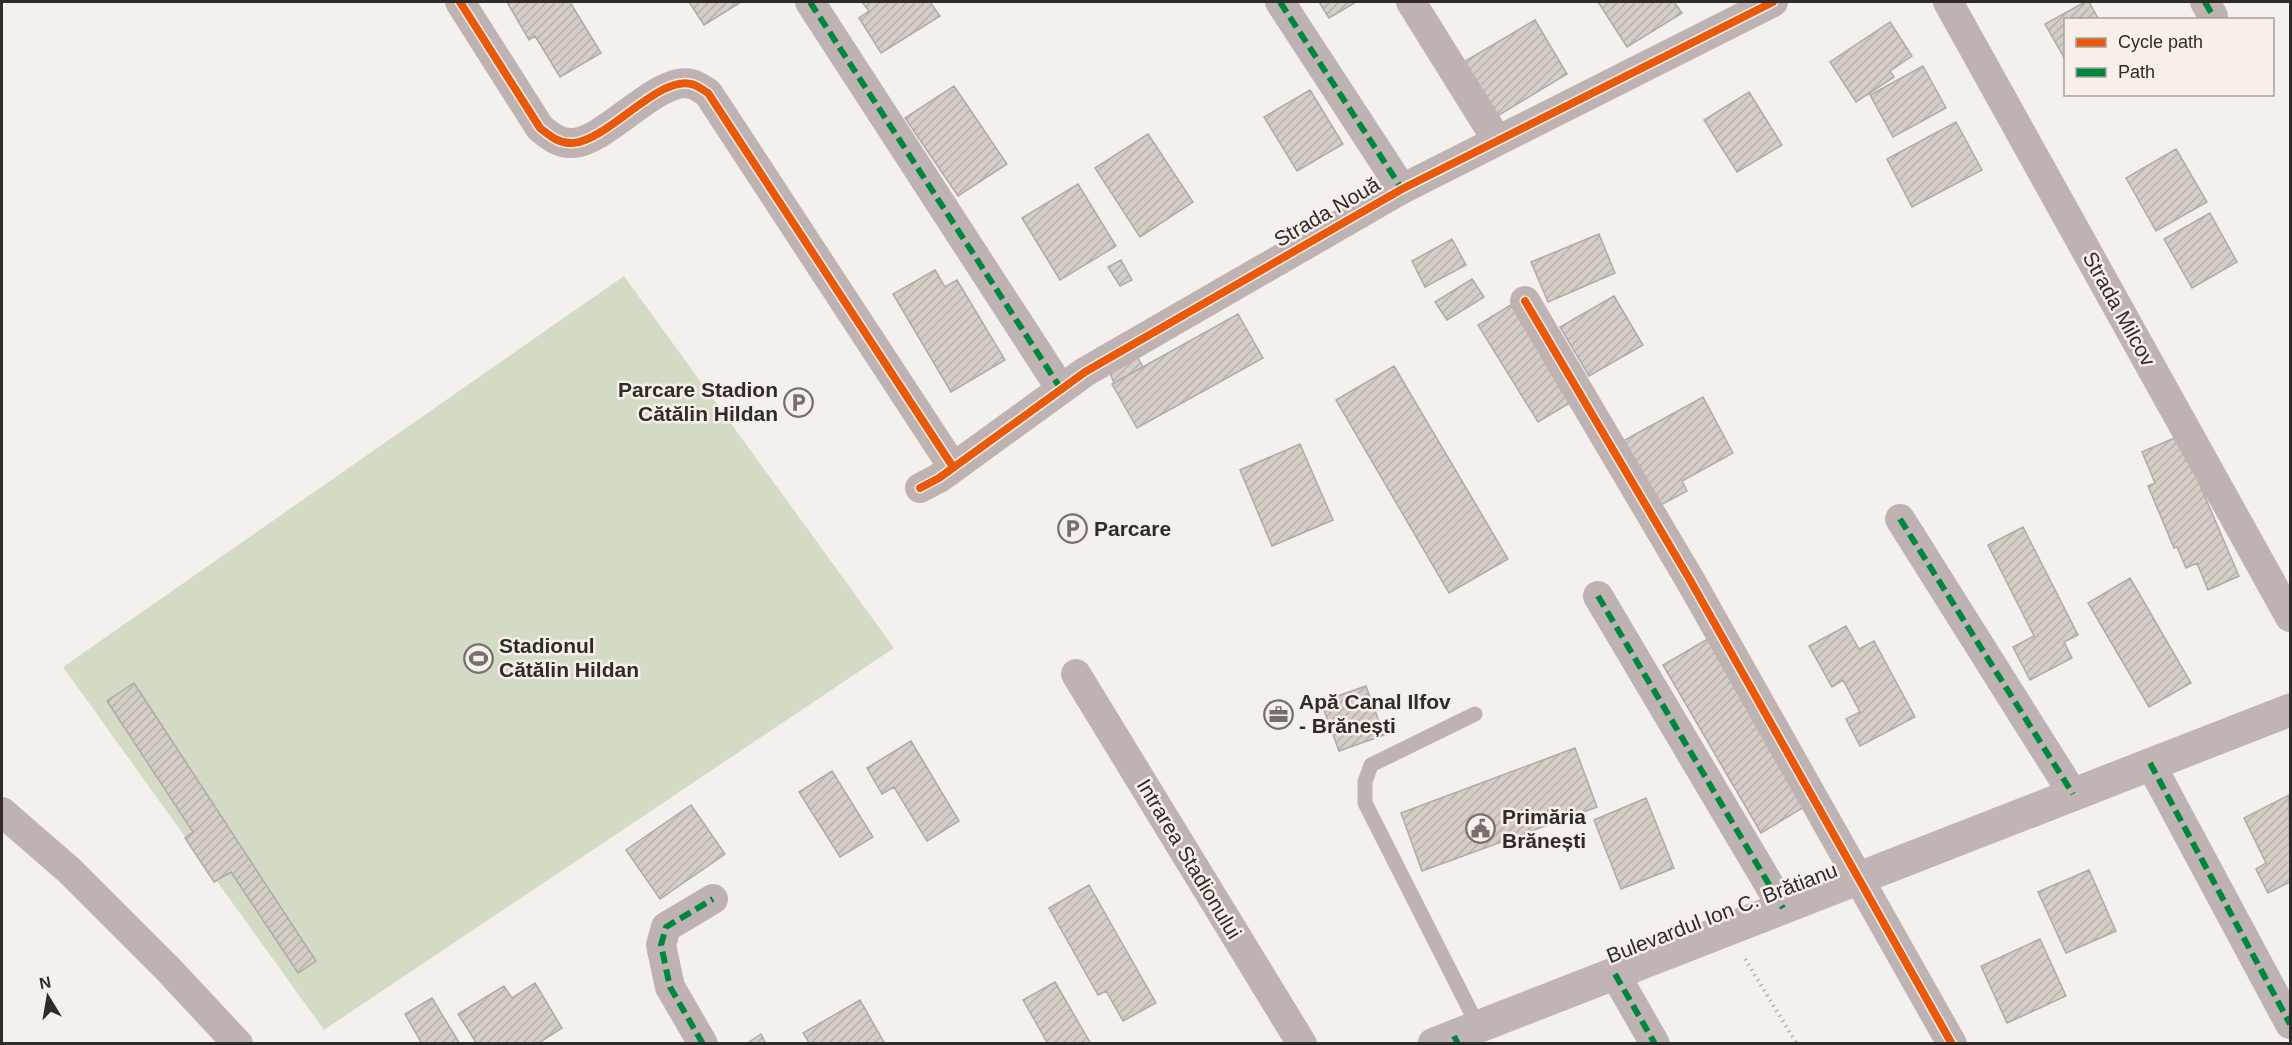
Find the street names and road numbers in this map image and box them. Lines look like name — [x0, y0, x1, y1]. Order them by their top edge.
street label: Strada Nouă — [1270, 172, 1384, 251]
street label: Strada Milcov — [2079, 248, 2161, 370]
street label: Intrarea Stadionului — [1133, 775, 1246, 943]
street label: Bulevardul Ion C. Brătianu — [1603, 858, 1840, 967]

